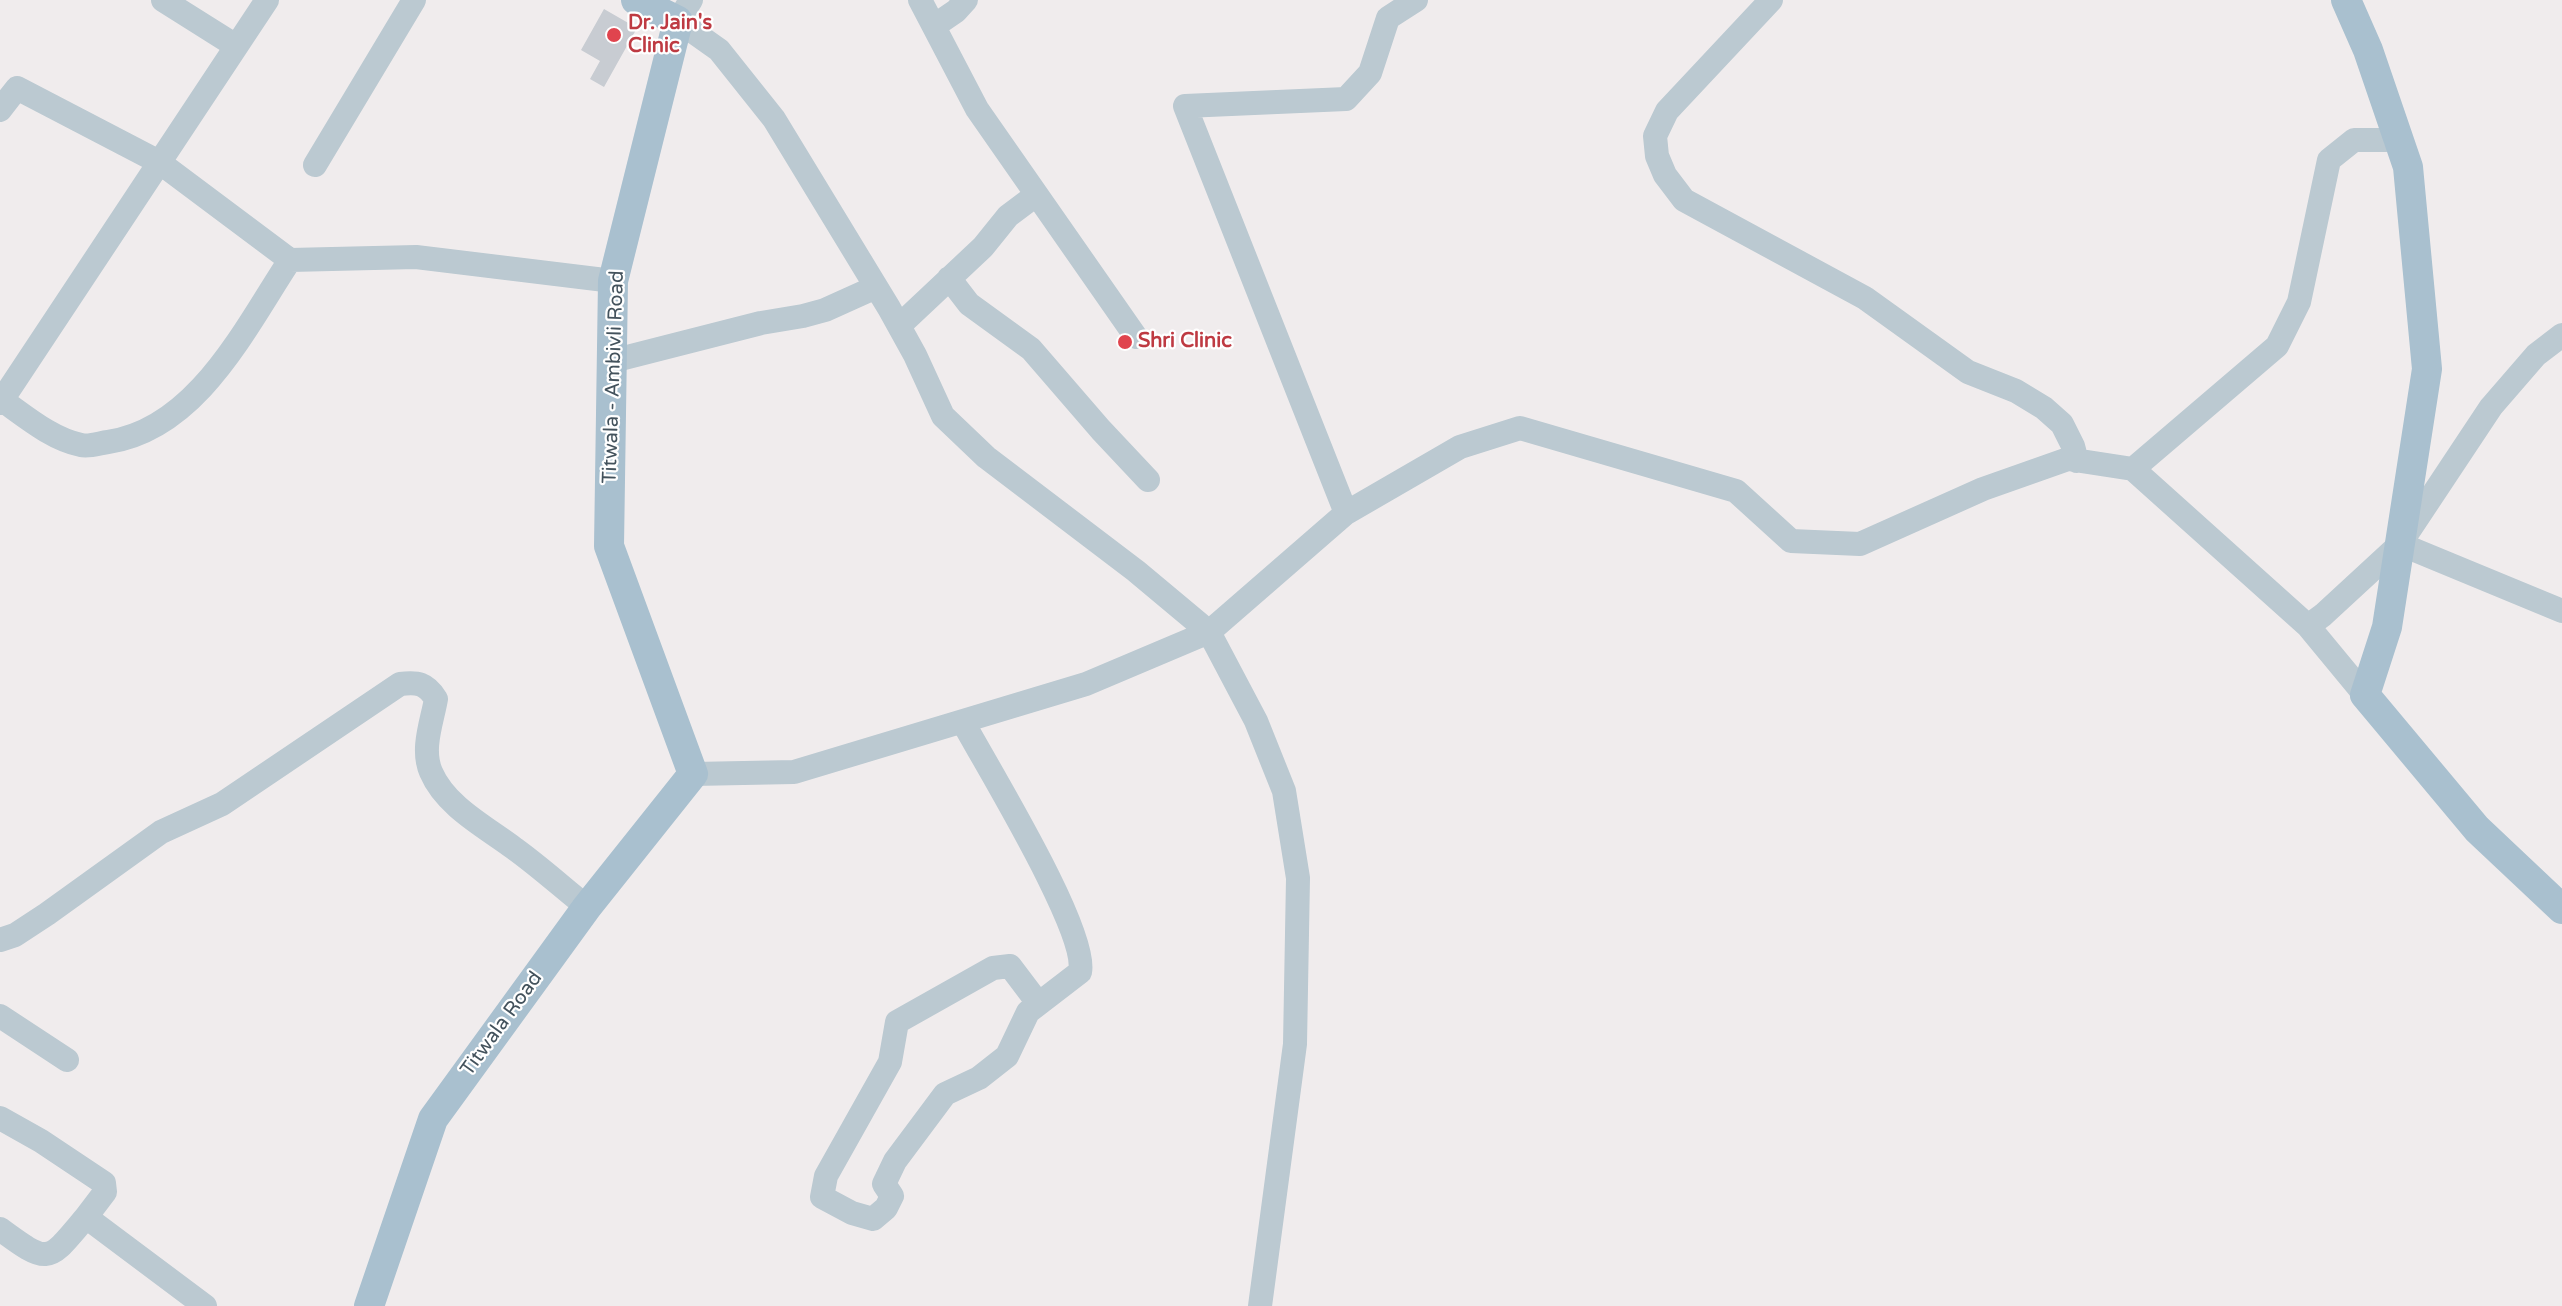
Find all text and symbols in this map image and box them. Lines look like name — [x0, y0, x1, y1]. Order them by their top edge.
place label: Dr. Jain's Clinic — [628, 12, 712, 59]
marker: Dr. Jain's Clinic — [605, 26, 623, 44]
street label: Titwala - Ambivli Road — [598, 270, 630, 484]
place label: Shri Clinic — [1138, 330, 1232, 354]
marker: Shri Clinic — [1116, 333, 1134, 351]
street label: Titwala Road — [456, 967, 548, 1081]

